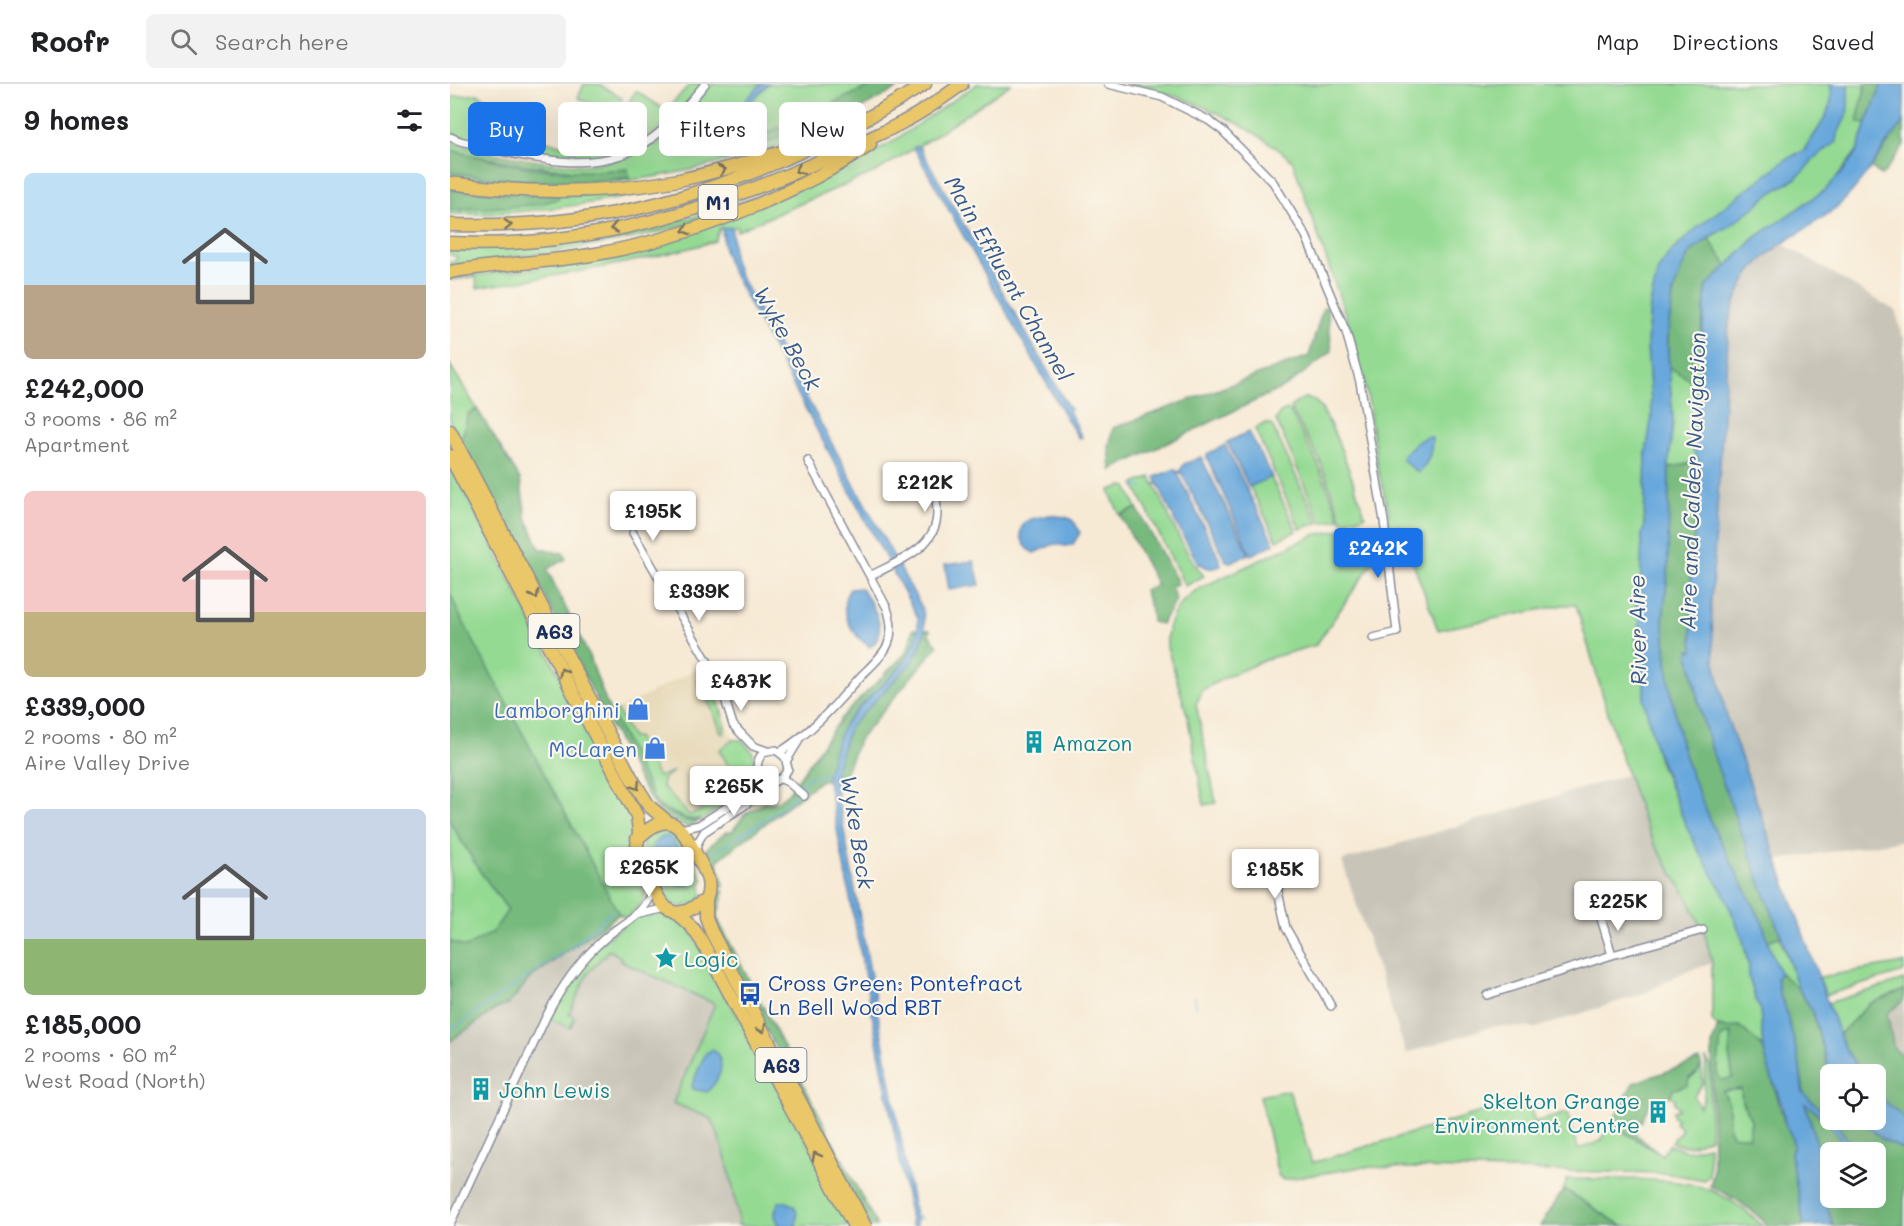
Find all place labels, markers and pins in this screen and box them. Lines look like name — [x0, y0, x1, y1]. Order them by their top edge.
pin: £212K — [883, 462, 967, 513]
pin: £195K — [611, 491, 695, 542]
pin: £242K — [1336, 528, 1420, 579]
pin: £339K — [657, 571, 741, 622]
pin: £487K — [699, 661, 783, 712]
place label: Lamborghini — [494, 696, 620, 723]
shop icon: Lamborghini — [625, 696, 651, 722]
building icon: Amazon — [1021, 729, 1047, 755]
place label: Amazon — [1052, 729, 1132, 756]
place label: McLaren — [549, 735, 637, 762]
shop icon: McLaren — [642, 735, 668, 761]
pin: £265K — [692, 766, 776, 817]
pin: £265K — [607, 847, 691, 898]
pin: £185K — [1233, 849, 1317, 900]
pin: £225K — [1576, 881, 1660, 932]
place icon: Logic — [653, 945, 679, 971]
place label: Logic — [684, 945, 738, 972]
place label: Cross Green: Pontefract Ln Bell Wood RBT — [768, 969, 1023, 1020]
bus stop icon: Cross Green: Pontefract Ln Bell Wood RBT — [737, 981, 763, 1007]
building icon: John Lewis — [468, 1076, 494, 1102]
place label: John Lewis — [499, 1076, 610, 1103]
place label: Skelton Grange Environment Centre — [1434, 1087, 1640, 1138]
building icon: Skelton Grange Environment Centre — [1645, 1099, 1671, 1125]

